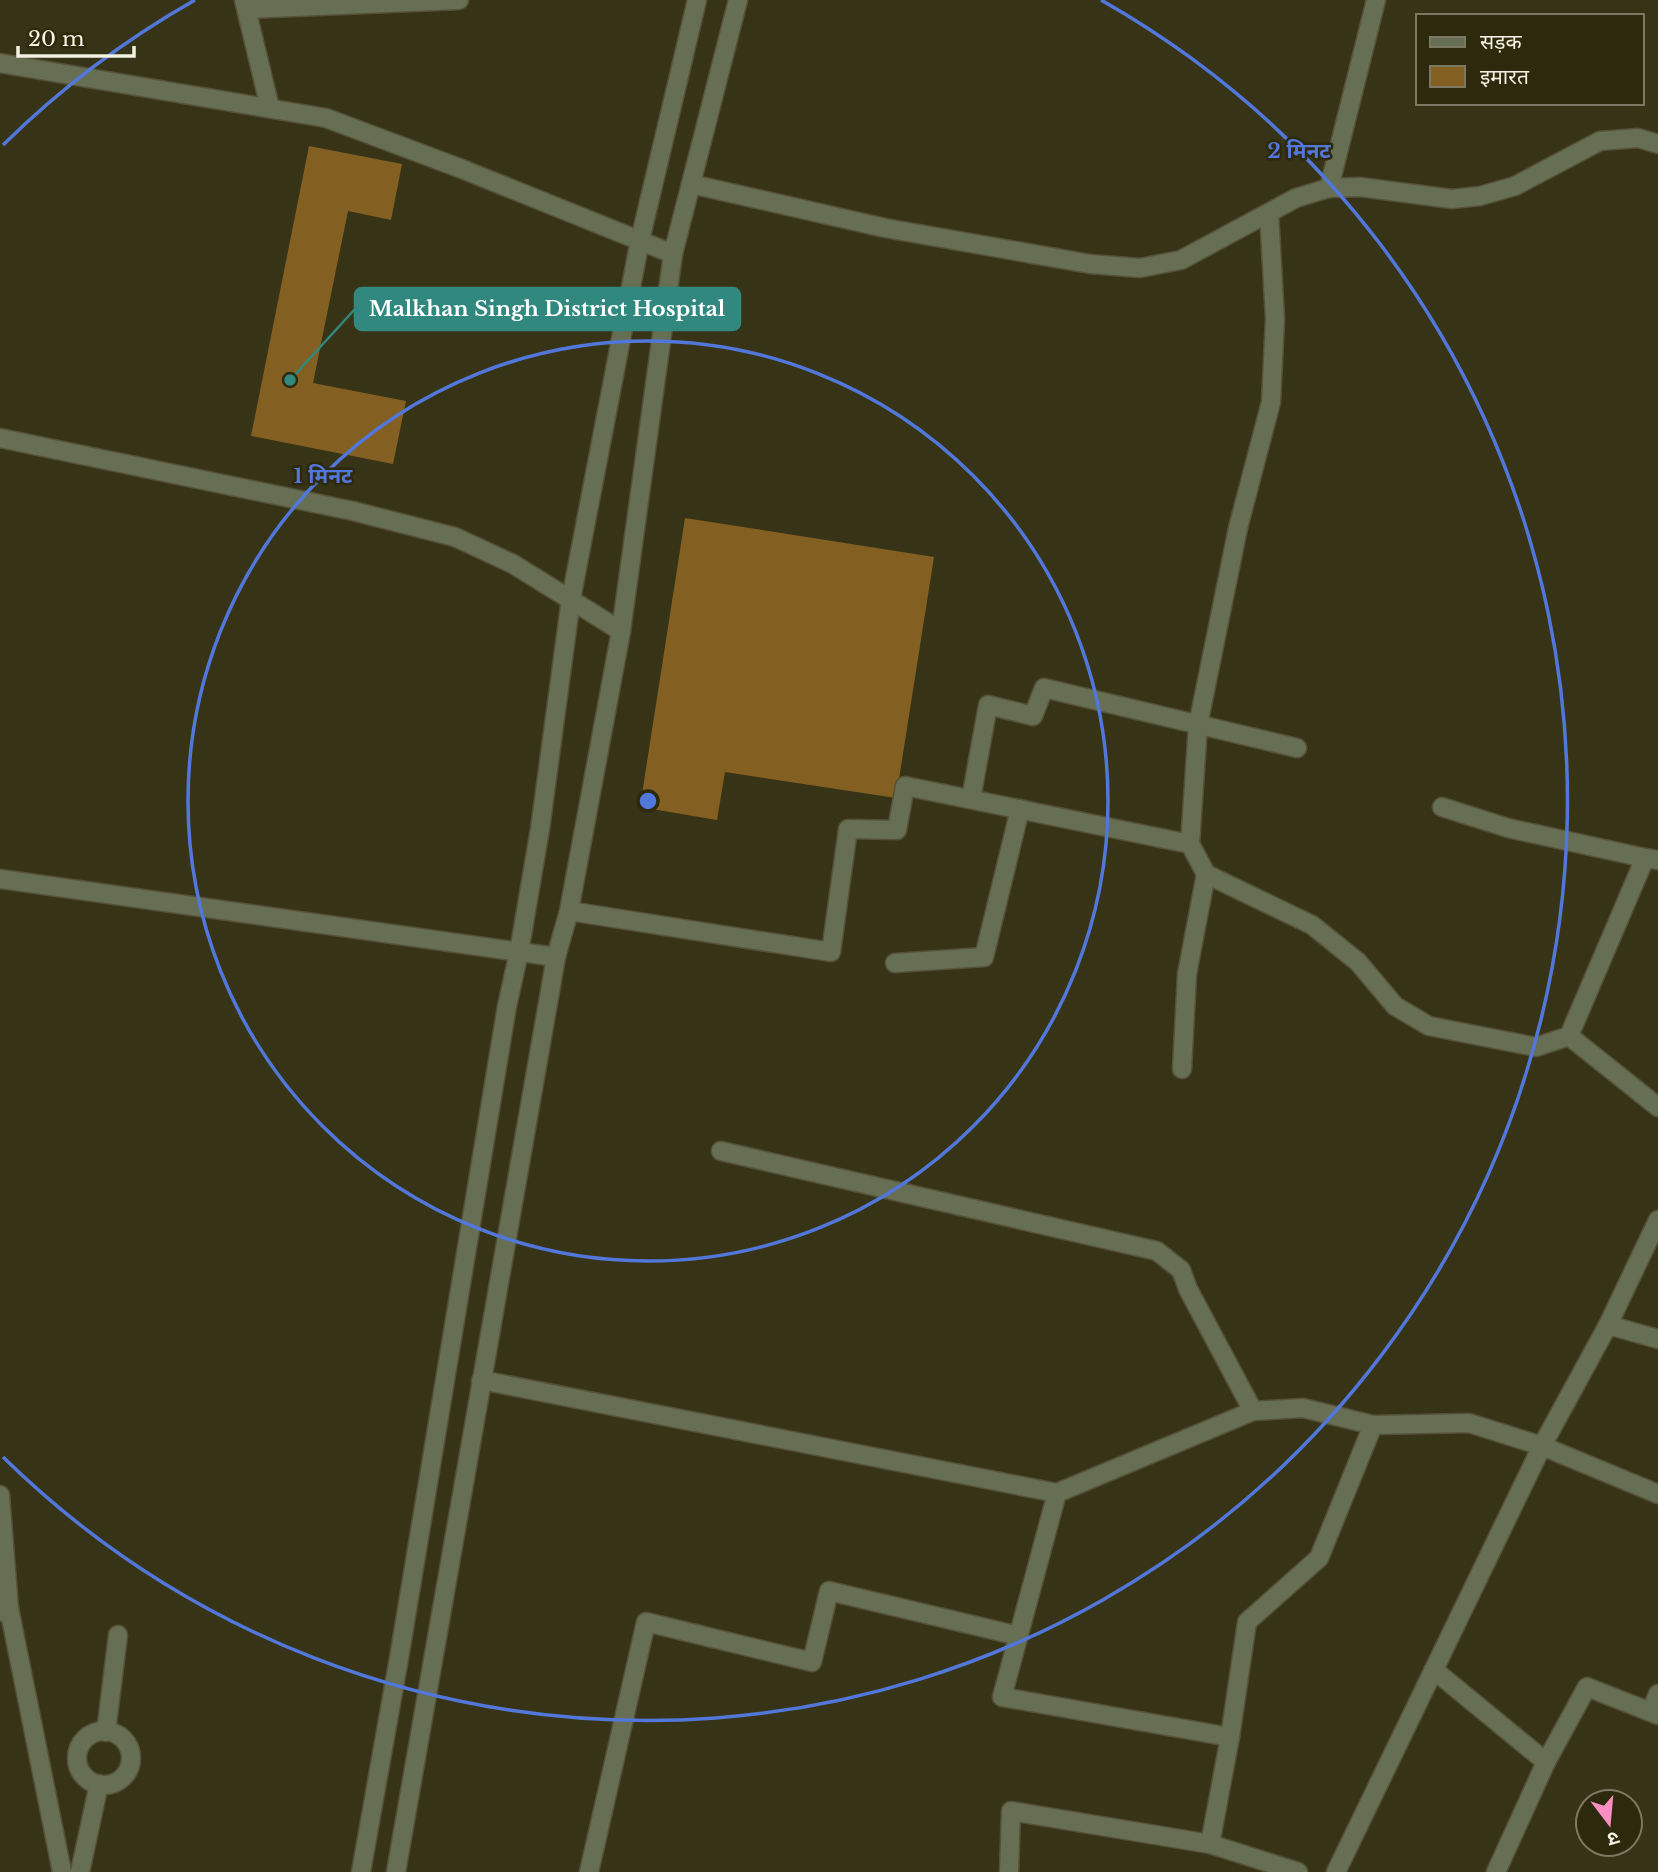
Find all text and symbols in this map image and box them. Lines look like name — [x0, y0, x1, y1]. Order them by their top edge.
scale bar — [18, 14, 133, 58]
legend — [1416, 14, 1644, 105]
text: 20 m — [28, 26, 85, 52]
text: सड़क — [1480, 29, 1522, 55]
text: इमारत — [1480, 64, 1530, 90]
text: 2 मिनट — [1267, 138, 1331, 164]
callout: Malkhan Singh District Hospital — [355, 288, 740, 330]
text: Malkhan Singh District Hospital — [369, 296, 726, 322]
text: 1 मिनट — [294, 463, 353, 489]
centre of rings — [636, 789, 660, 813]
north arrow — [1574, 1788, 1644, 1858]
text: उ — [1604, 1826, 1622, 1852]

